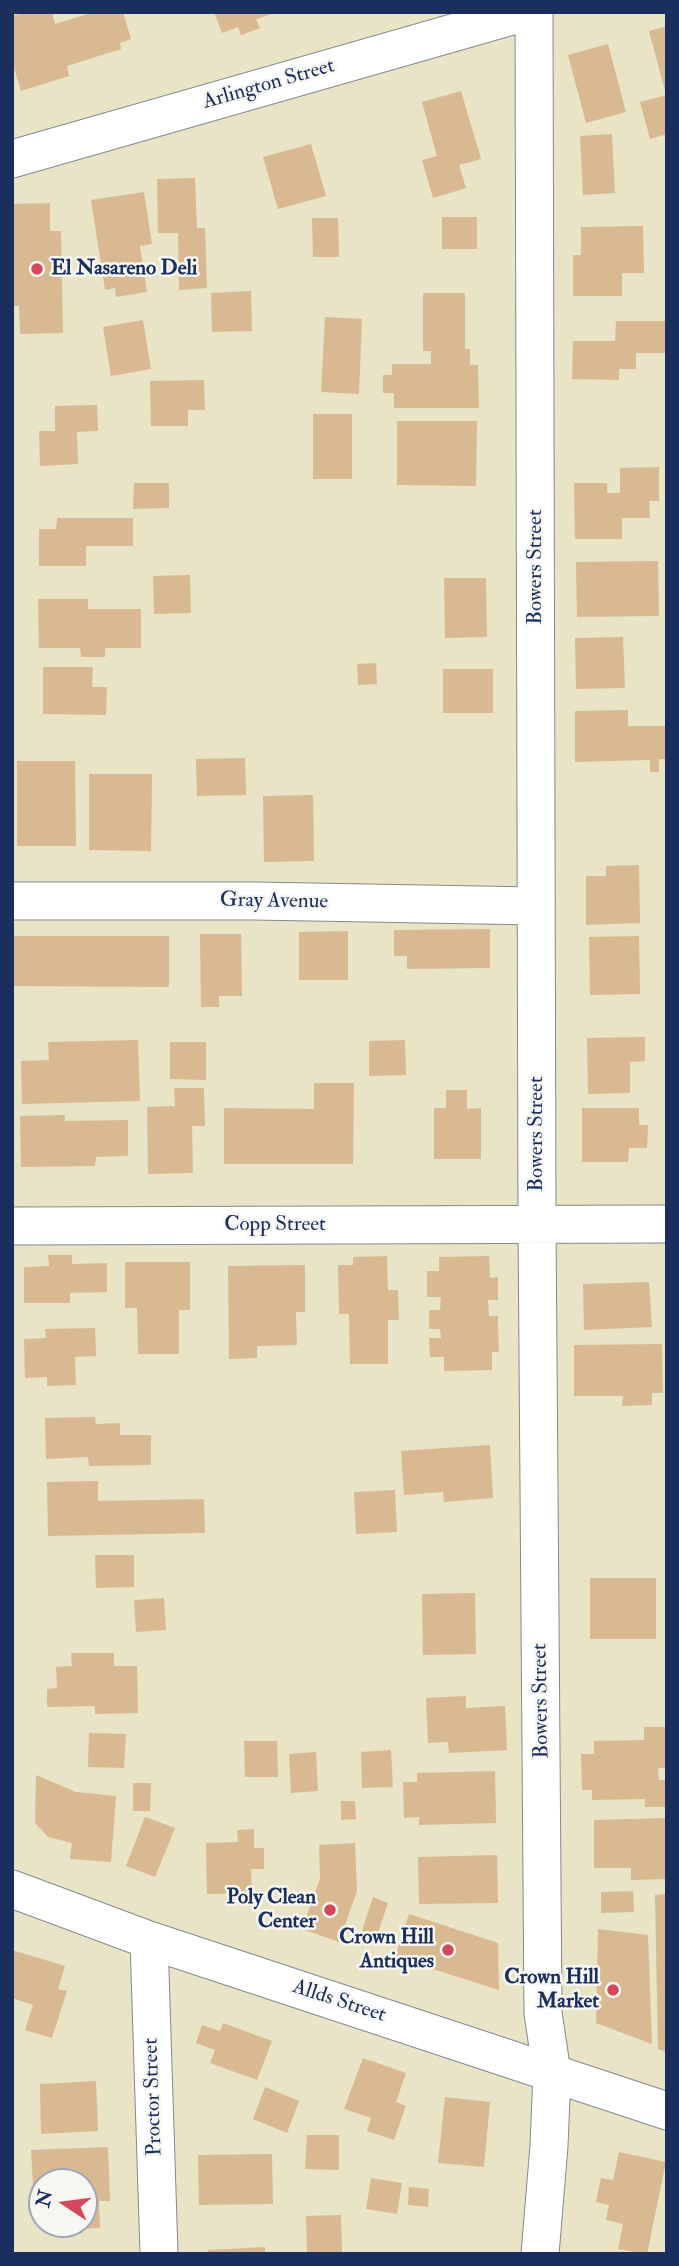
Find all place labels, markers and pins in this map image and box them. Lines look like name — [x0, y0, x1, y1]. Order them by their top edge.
place label: El Nasareno Deli — [51, 256, 197, 282]
marker: El Nasareno Deli — [29, 261, 45, 277]
place label: Poly Clean Center — [226, 1885, 316, 1935]
marker: Poly Clean Center — [322, 1902, 338, 1918]
place label: Crown Hill Antiques — [339, 1925, 434, 1975]
marker: Crown Hill Antiques — [440, 1942, 456, 1958]
place label: Crown Hill Market — [504, 1965, 599, 2015]
marker: Crown Hill Market — [605, 1982, 621, 1998]

